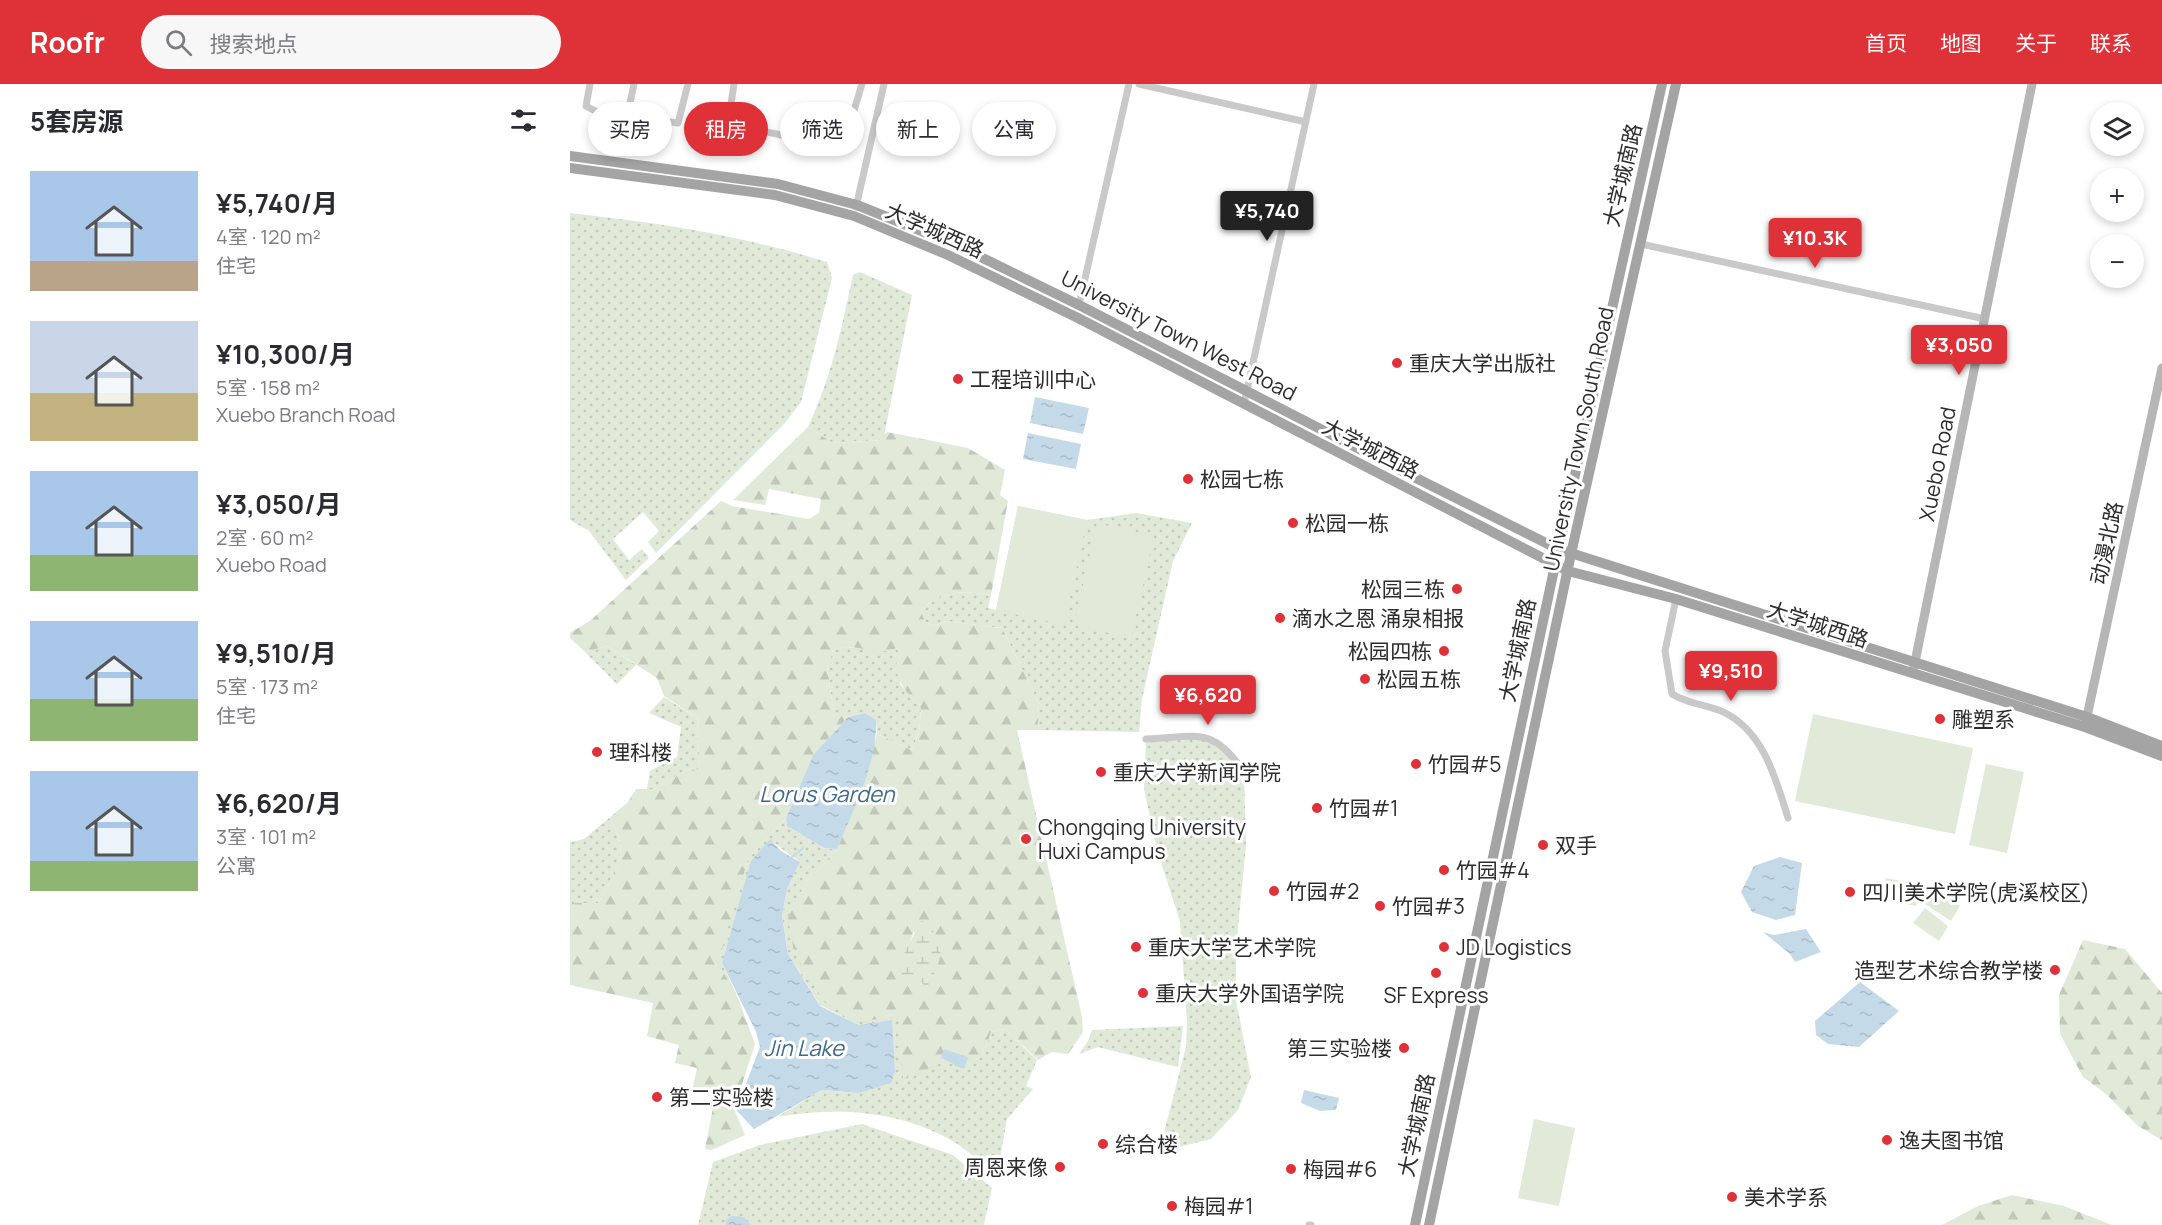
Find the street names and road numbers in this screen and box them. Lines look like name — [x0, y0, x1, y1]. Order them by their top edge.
street label: 大学城南路 — [1597, 121, 1647, 229]
street label: 大学城西路 — [881, 196, 989, 264]
street label: University Town West Road — [1056, 263, 1302, 407]
street label: University Town South Road — [1536, 304, 1620, 574]
street label: Xuebo Road — [1912, 404, 1962, 524]
street label: 大学城西路 — [1318, 412, 1424, 484]
street label: 动漫北路 — [2084, 499, 2128, 587]
street label: 大学城西路 — [1764, 594, 1872, 654]
street label: 大学城南路 — [1492, 596, 1542, 704]
street label: 大学城南路 — [1391, 1071, 1441, 1179]

